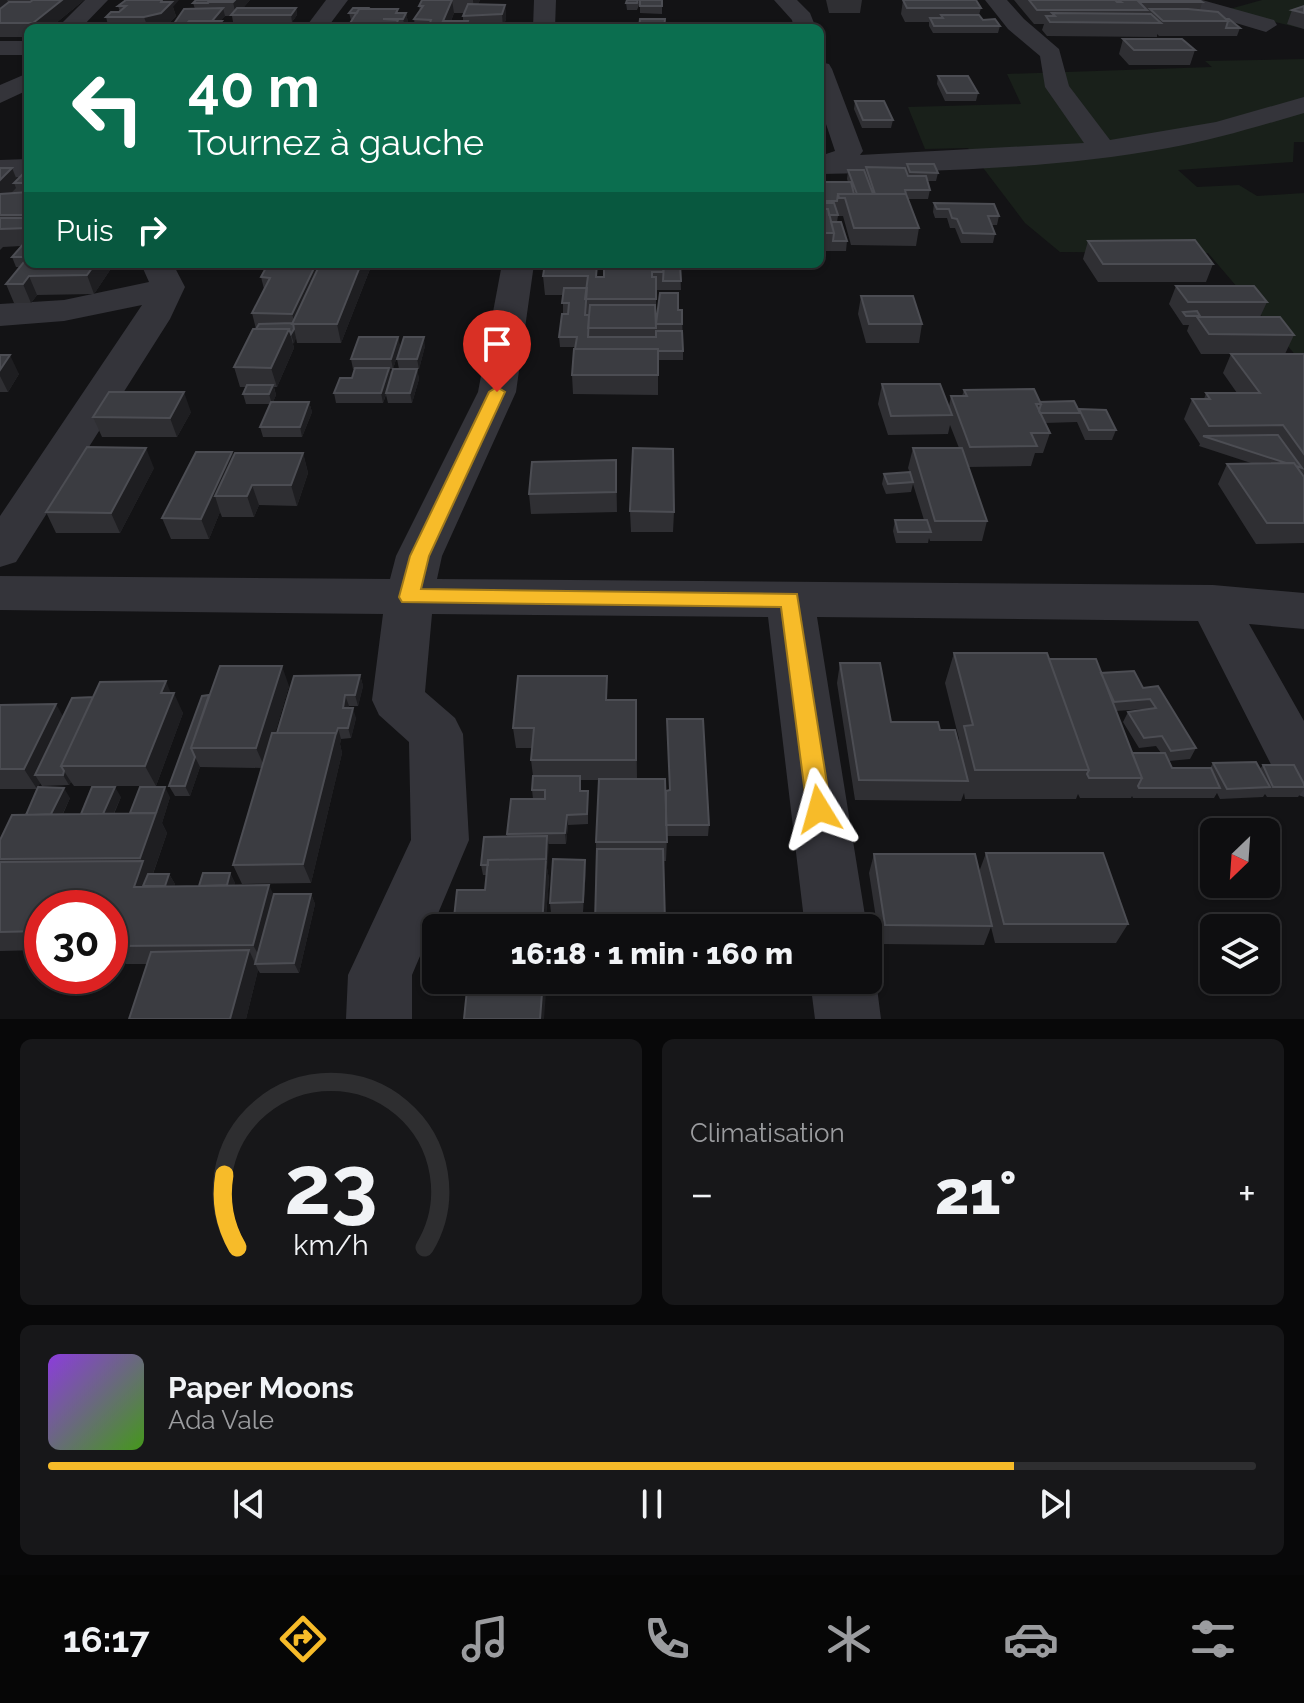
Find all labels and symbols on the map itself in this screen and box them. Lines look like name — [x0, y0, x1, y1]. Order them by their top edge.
pin — [463, 310, 531, 392]
position arrow — [777, 767, 861, 851]
north arrow — [1200, 818, 1280, 898]
speed limit sign: 30 — [24, 890, 128, 994]

